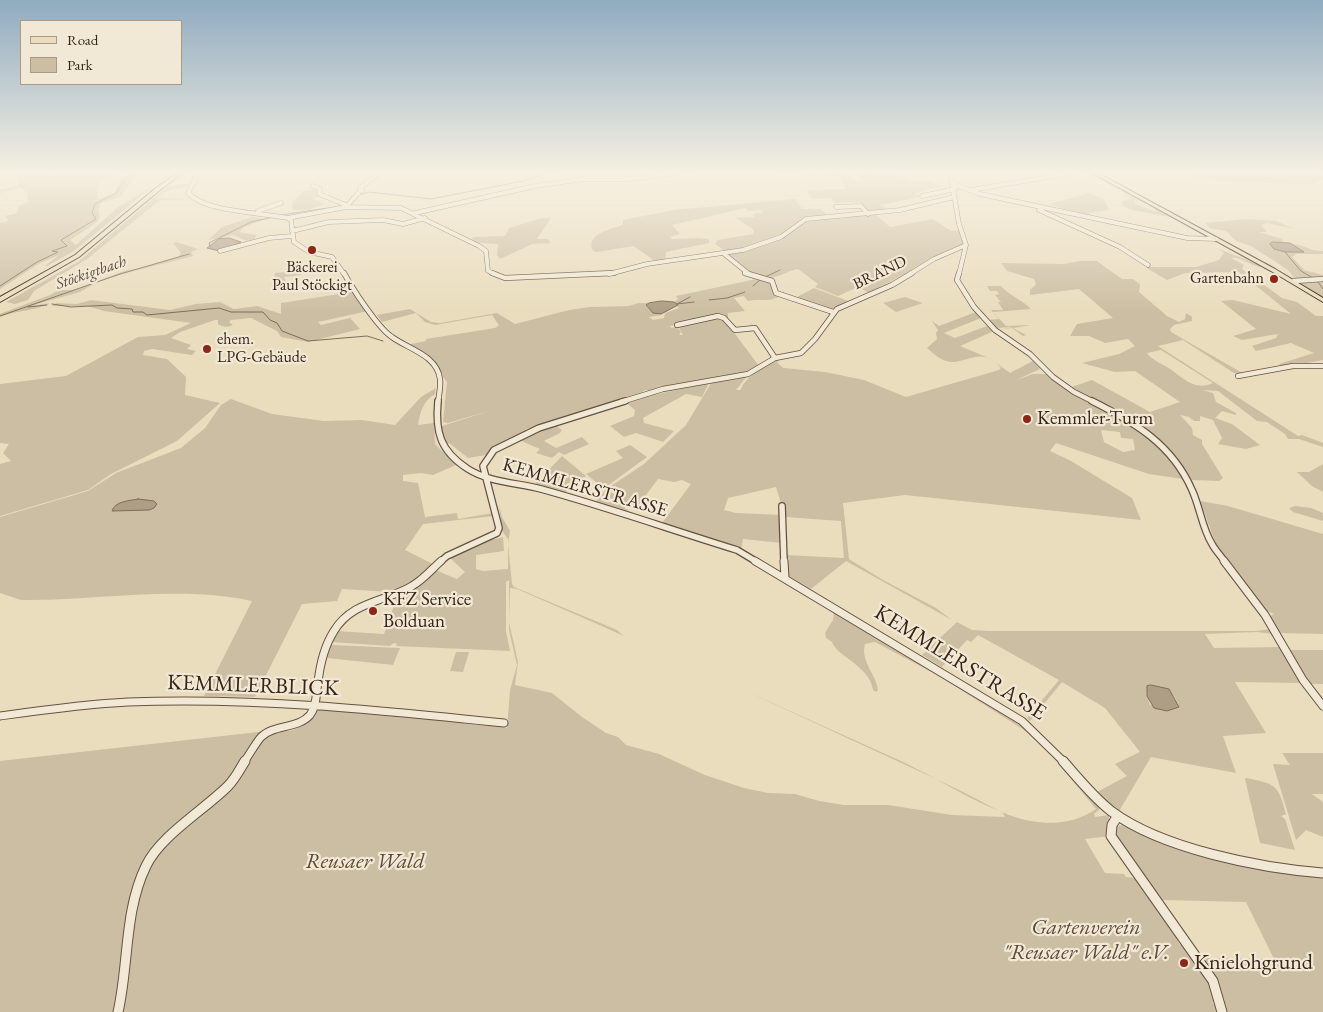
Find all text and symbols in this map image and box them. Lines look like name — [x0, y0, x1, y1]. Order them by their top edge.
legend — [20, 20, 182, 85]
text: Road — [67, 30, 98, 49]
text: Park — [67, 55, 93, 74]
marker: Bäckerei Paul Stöckigt — [306, 244, 318, 256]
water label: Stöckigtbach — [53, 252, 129, 294]
street label: BRAND — [850, 252, 910, 294]
place label: Bäckerei Paul Stöckigt — [272, 258, 352, 296]
place label: Gartenbahn — [1190, 269, 1264, 289]
marker: Gartenbahn — [1268, 273, 1280, 285]
place label: ehem. LPG-Gebäude — [217, 330, 306, 368]
marker: ehem. LPG-Gebäude — [201, 343, 213, 355]
place label: Kemmler-Turm — [1037, 408, 1153, 430]
marker: Kemmler-Turm — [1021, 413, 1033, 425]
street label: KEMMLERSTRASSE — [500, 454, 670, 522]
place label: KFZ Service Bolduan — [383, 589, 471, 633]
street label: KEMMLERSTRASSE — [869, 599, 1051, 727]
marker: KFZ Service Bolduan — [367, 605, 379, 617]
street label: KEMMLERBLICK — [167, 670, 339, 702]
park label: Reusaer Wald — [305, 849, 425, 875]
park label: Gartenverein "Reusaer Wald" e.V. — [1003, 915, 1169, 966]
place label: Knielohgrund — [1194, 950, 1313, 976]
marker: Knielohgrund — [1178, 957, 1190, 969]

